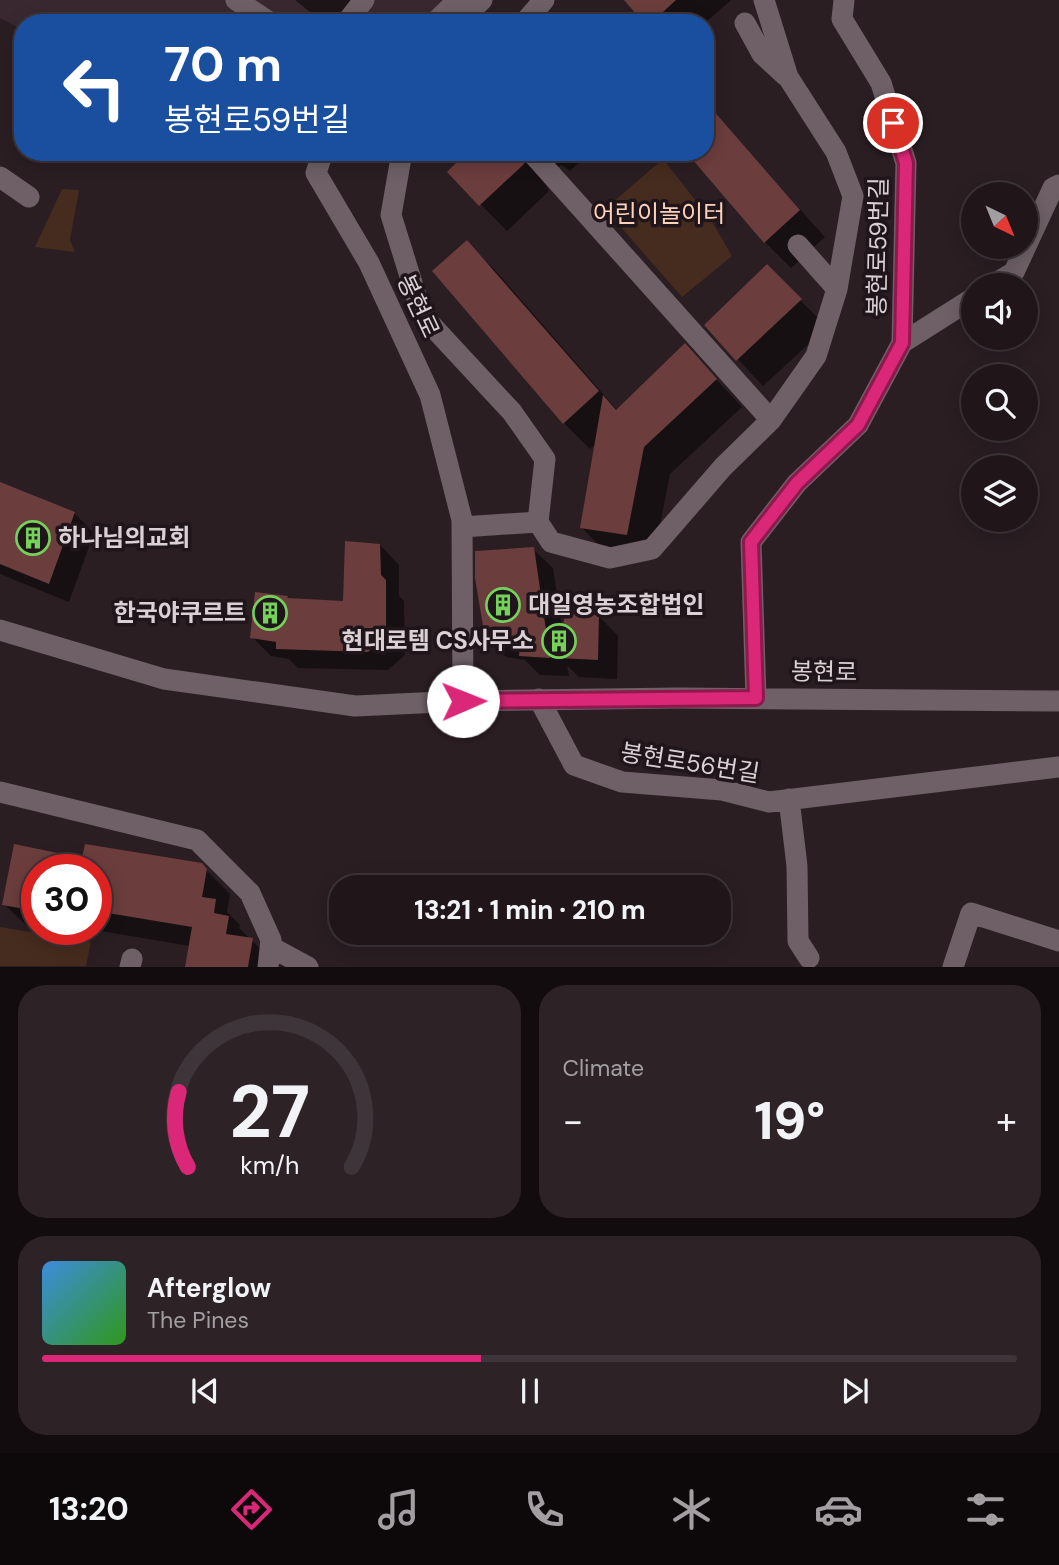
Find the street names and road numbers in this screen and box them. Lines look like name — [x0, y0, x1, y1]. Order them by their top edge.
street label: 봉현로59번길 — [861, 177, 894, 317]
street label: 봉현로 — [390, 269, 447, 342]
street label: 봉현로 — [791, 655, 857, 688]
street label: 봉현로56번길 — [618, 736, 762, 789]

